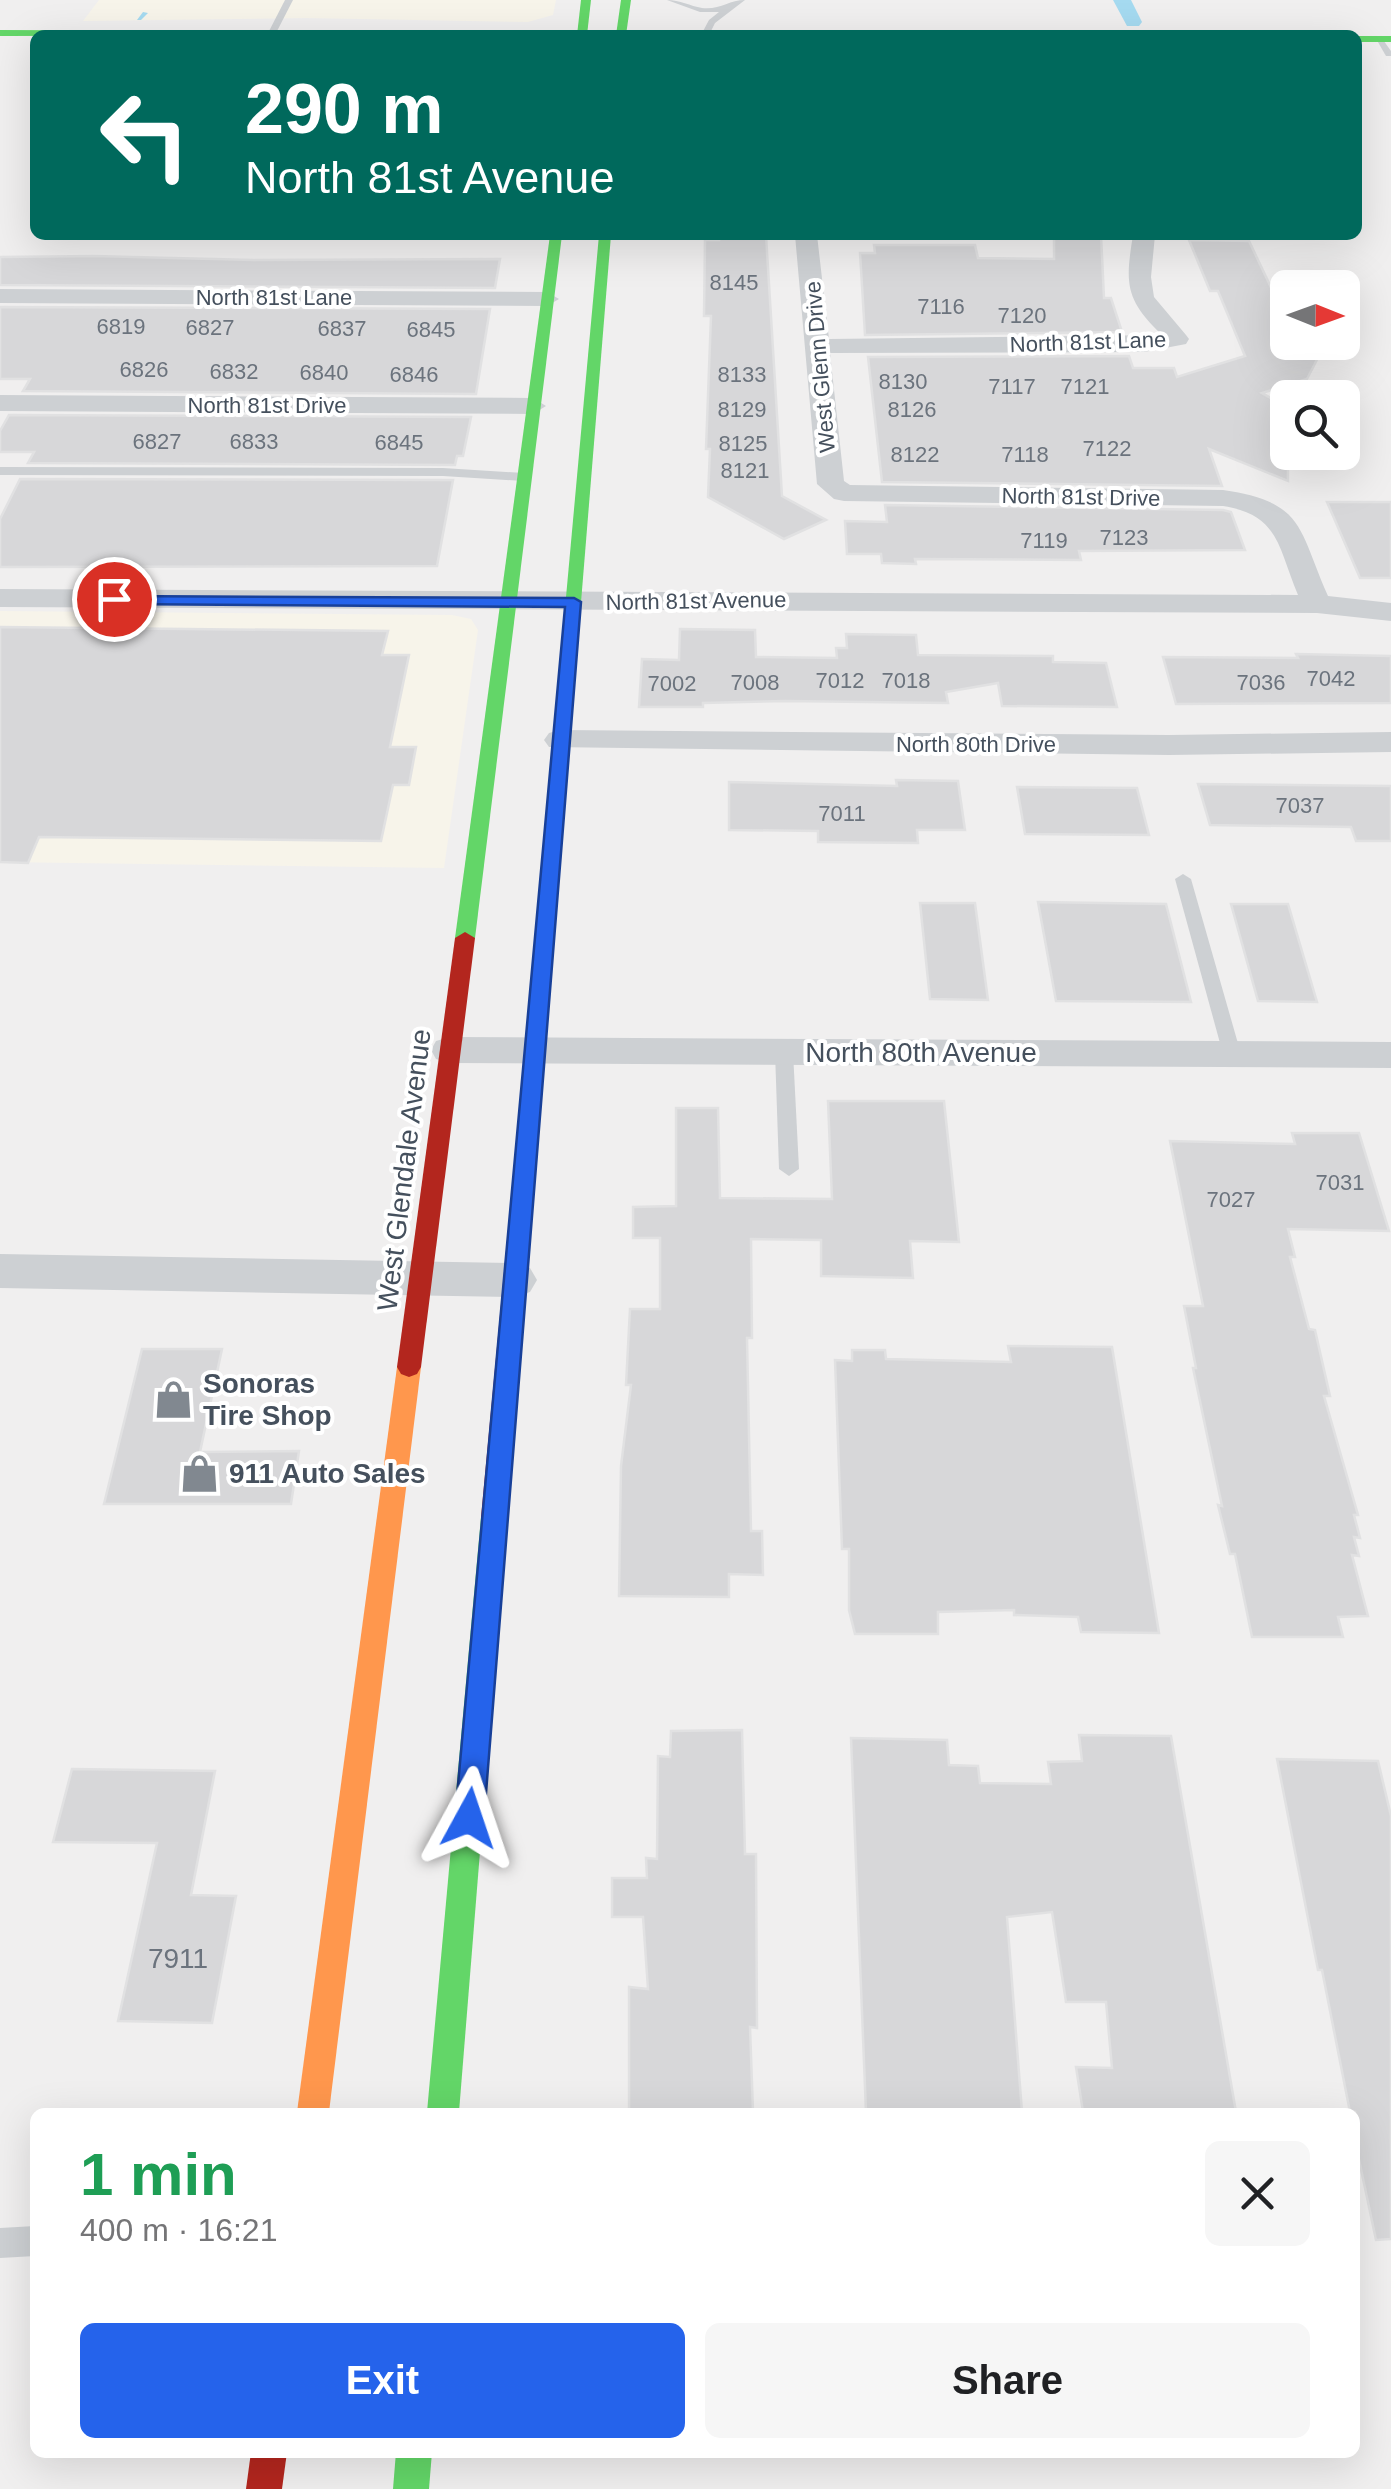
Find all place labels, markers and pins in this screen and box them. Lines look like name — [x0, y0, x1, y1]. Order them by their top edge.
pin — [72, 557, 157, 642]
place label: Sonoras Tire Shop — [203, 1368, 332, 1431]
shop icon: Sonoras Tire Shop — [152, 1378, 194, 1420]
shop icon: 911 Auto Sales — [178, 1452, 220, 1494]
place label: 911 Auto Sales — [229, 1458, 426, 1489]

